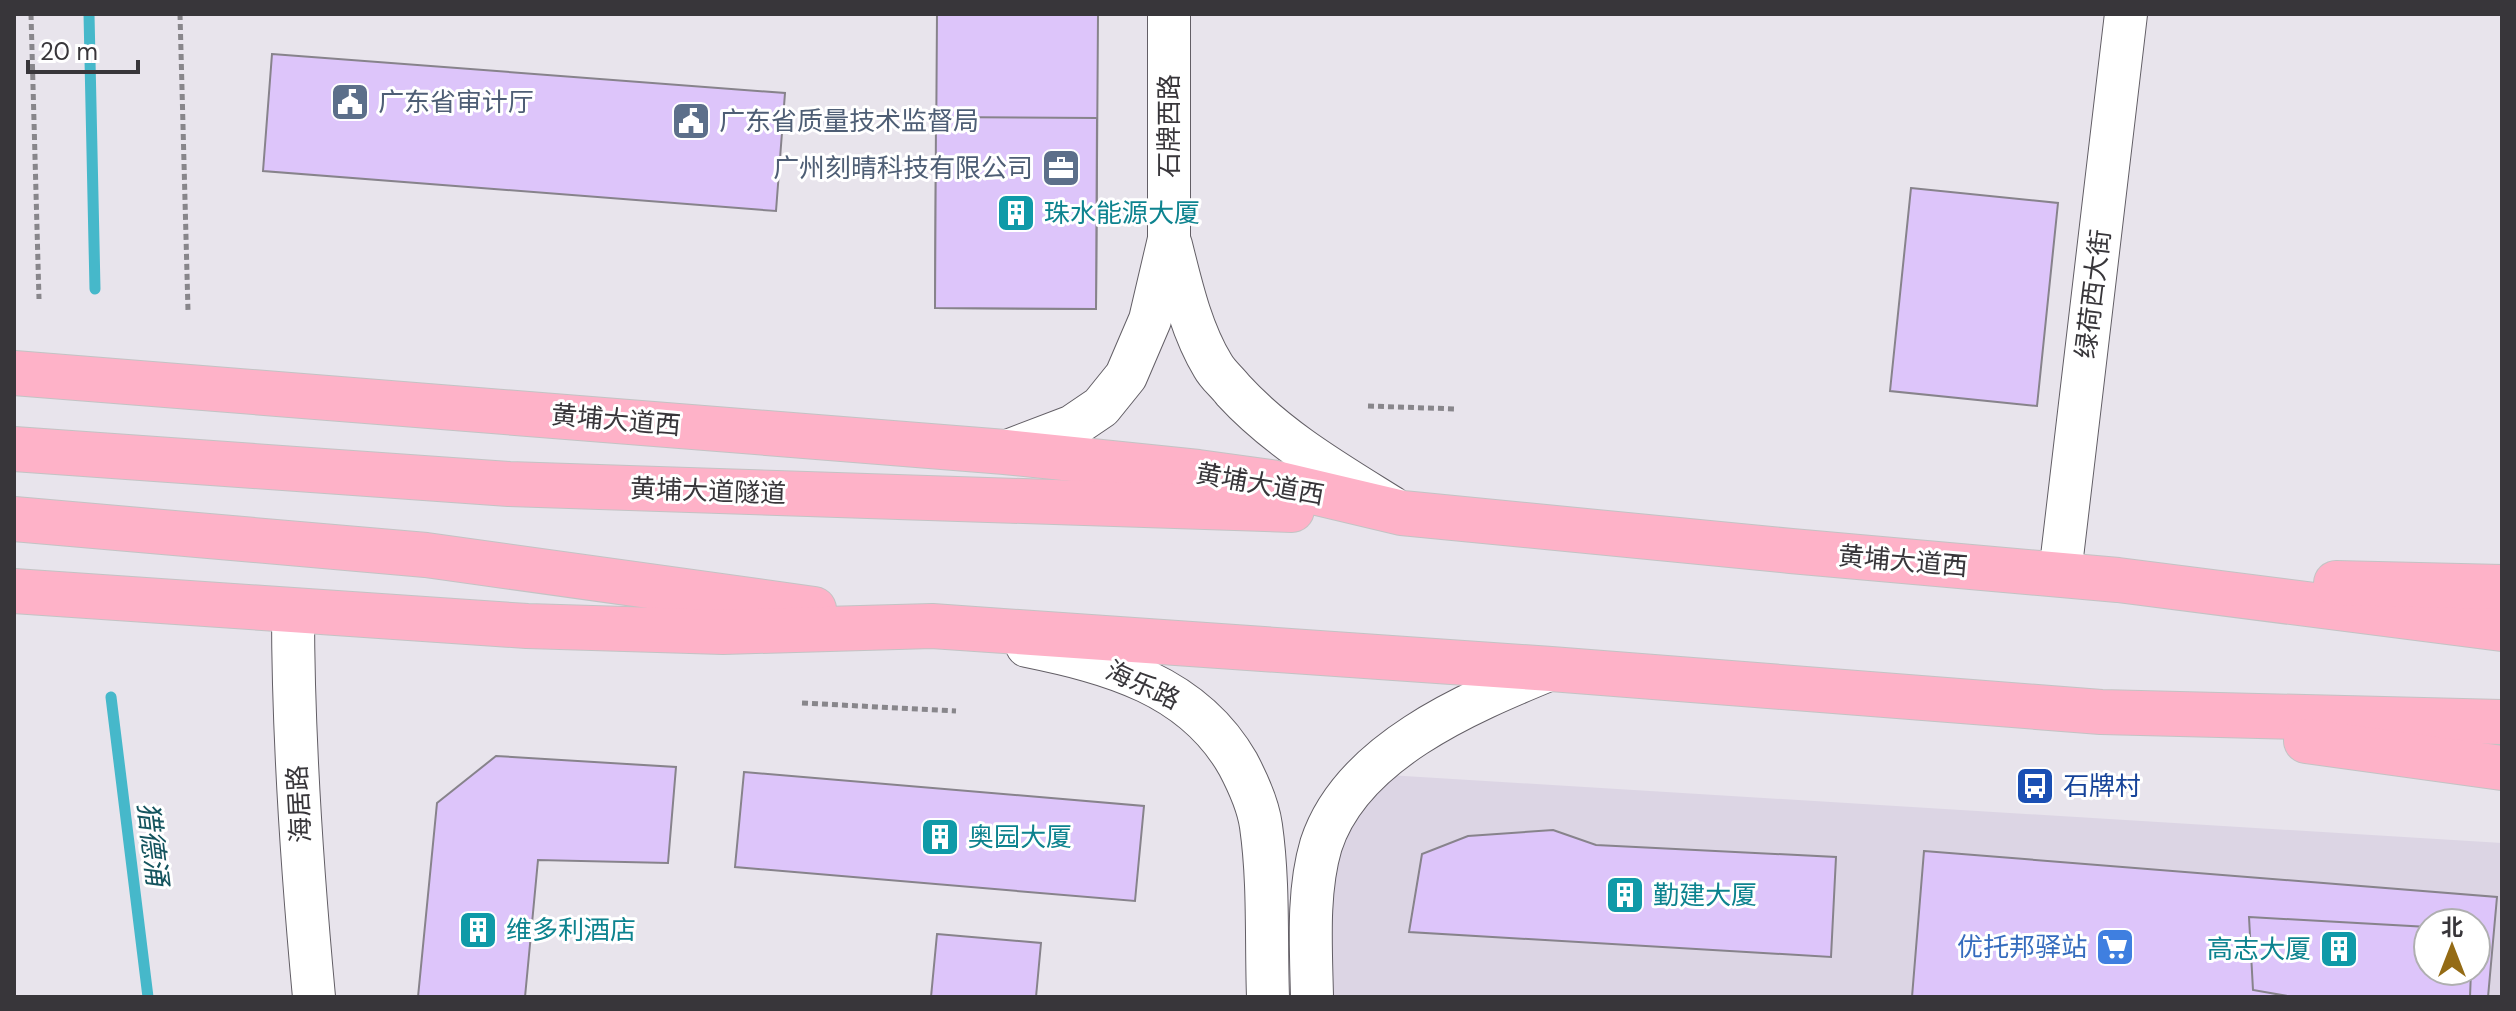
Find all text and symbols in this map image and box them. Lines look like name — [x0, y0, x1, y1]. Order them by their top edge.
scale bar — [28, 24, 138, 74]
text: 20 m — [40, 36, 98, 67]
street label: 石牌西路 — [1152, 74, 1186, 178]
public building icon: 广东省审计厅 — [329, 81, 371, 123]
place label: 广东省审计厅 — [378, 85, 534, 119]
public building icon: 广东省质量技术监督局 — [670, 100, 712, 142]
place label: 广东省质量技术监督局 — [719, 104, 979, 138]
office icon: 广州刻晴科技有限公司 — [1040, 147, 1082, 189]
place label: 广州刻晴科技有限公司 — [773, 151, 1033, 185]
building icon: 珠水能源大厦 — [995, 192, 1037, 234]
place label: 珠水能源大厦 — [1044, 196, 1200, 230]
street label: 绿荷西大街 — [2068, 227, 2118, 361]
street label: 黄埔大道西 — [550, 397, 682, 443]
street label: 黄埔大道西 — [1193, 456, 1327, 512]
street label: 黄埔大道隧道 — [629, 471, 787, 511]
street label: 黄埔大道西 — [1837, 538, 1969, 584]
street label: 海乐路 — [1100, 653, 1186, 717]
street label: 海居路 — [280, 764, 318, 844]
bus stop icon: 石牌村 — [2014, 765, 2056, 807]
place label: 石牌村 — [2063, 769, 2141, 803]
water label: 猎德涌 — [129, 800, 176, 891]
building icon: 奥园大厦 — [919, 816, 961, 858]
place label: 奥园大厦 — [968, 820, 1072, 854]
building icon: 勤建大厦 — [1604, 874, 1646, 916]
place label: 勤建大厦 — [1653, 878, 1757, 912]
north arrow — [2412, 907, 2492, 987]
building icon: 维多利酒店 — [457, 909, 499, 951]
place label: 维多利酒店 — [506, 913, 636, 947]
text: 北 — [2441, 913, 2463, 942]
supermarket icon: 优托邦驿站 — [2094, 926, 2136, 968]
building icon: 高志大厦 — [2318, 928, 2360, 970]
place label: 优托邦驿站 — [1957, 930, 2087, 964]
place label: 高志大厦 — [2207, 932, 2311, 966]

